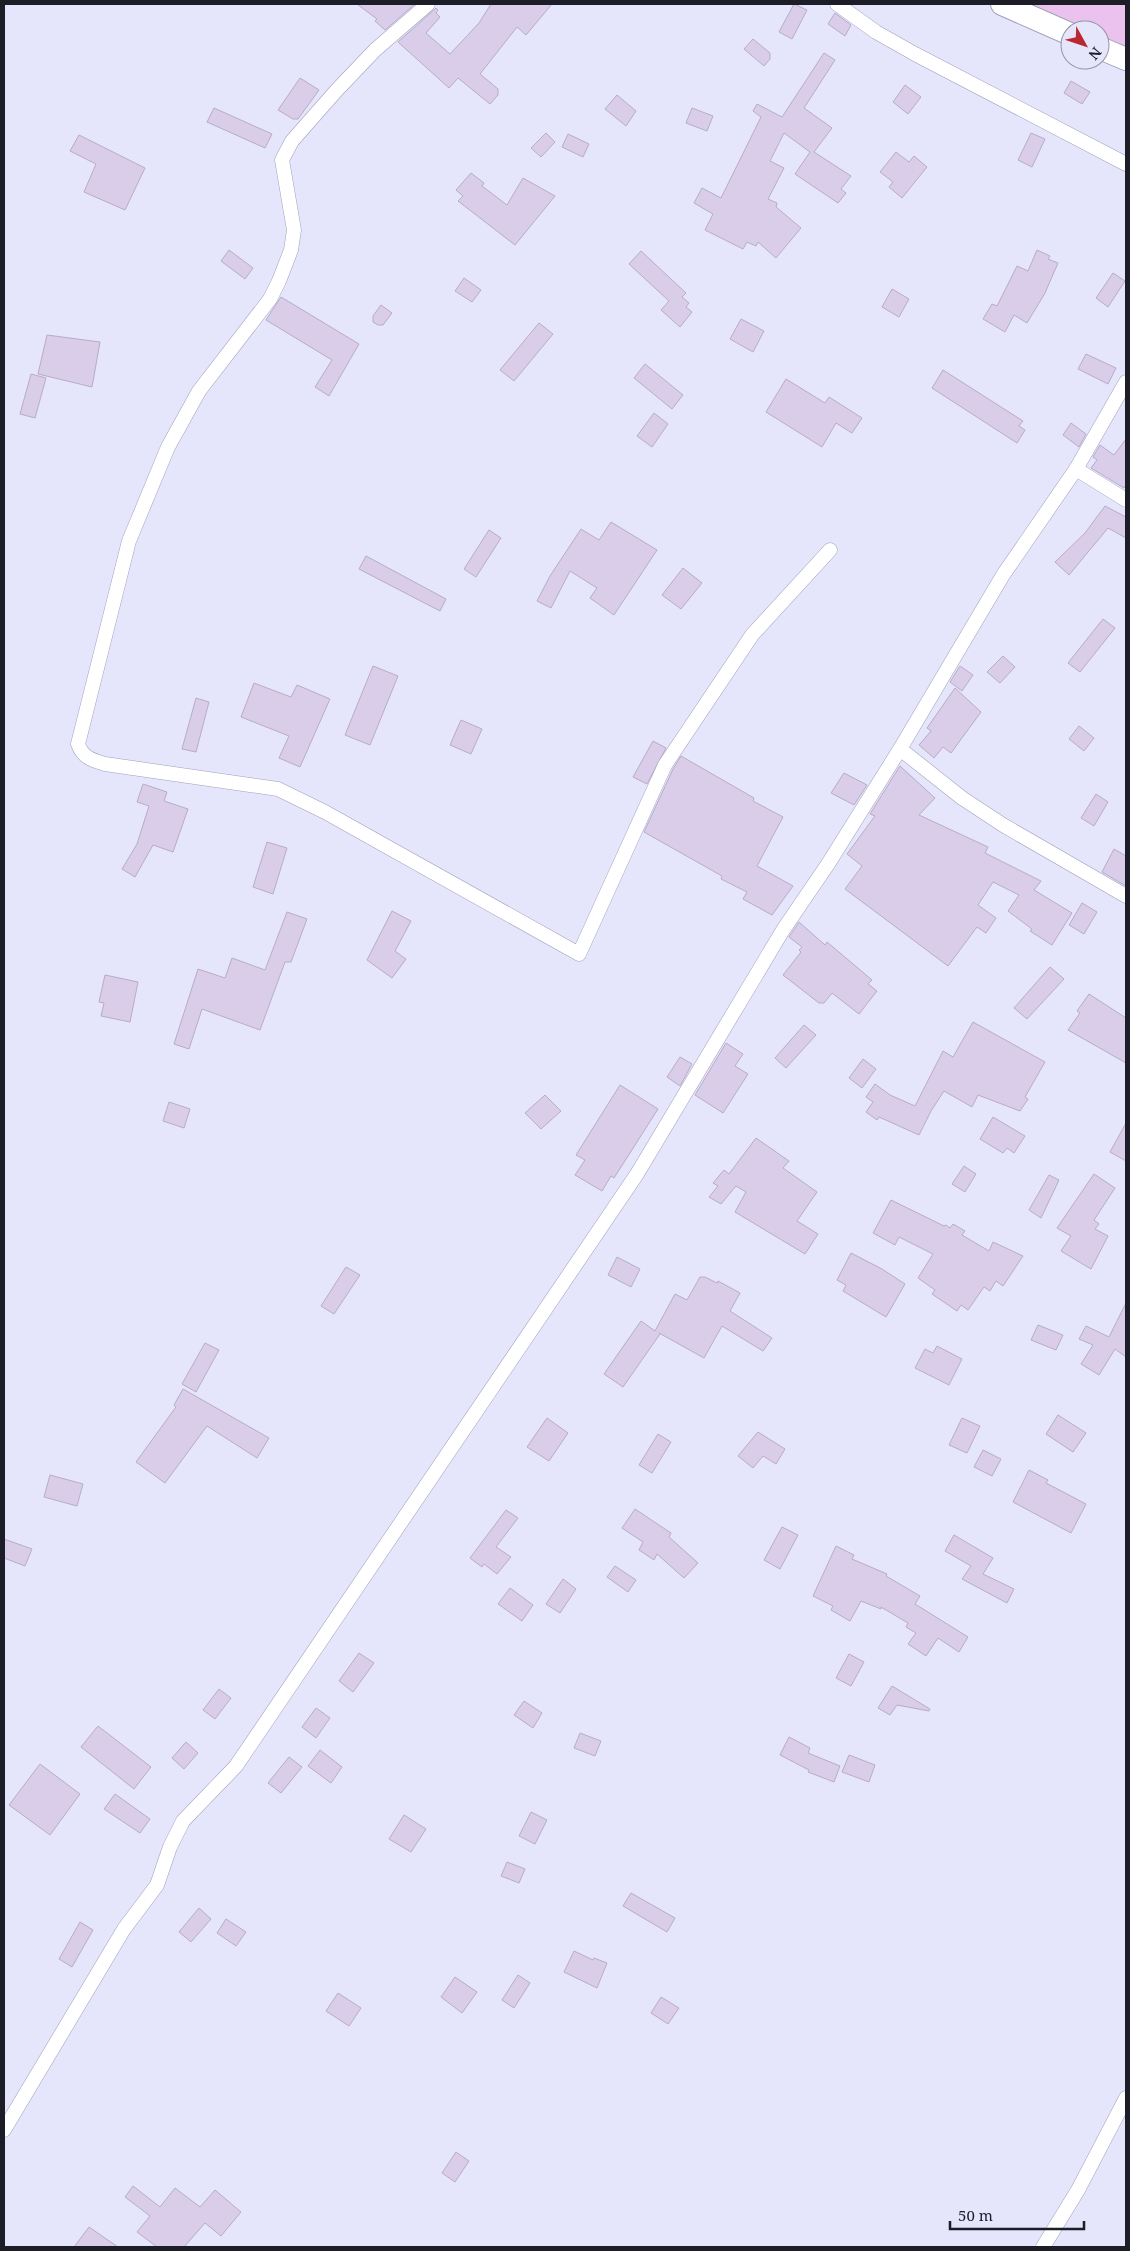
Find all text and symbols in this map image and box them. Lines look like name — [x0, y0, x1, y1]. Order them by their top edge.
north arrow — [1060, 20, 1110, 70]
text: N — [1085, 43, 1106, 64]
scale bar — [950, 2198, 1084, 2230]
text: 50 m — [958, 2205, 993, 2225]

